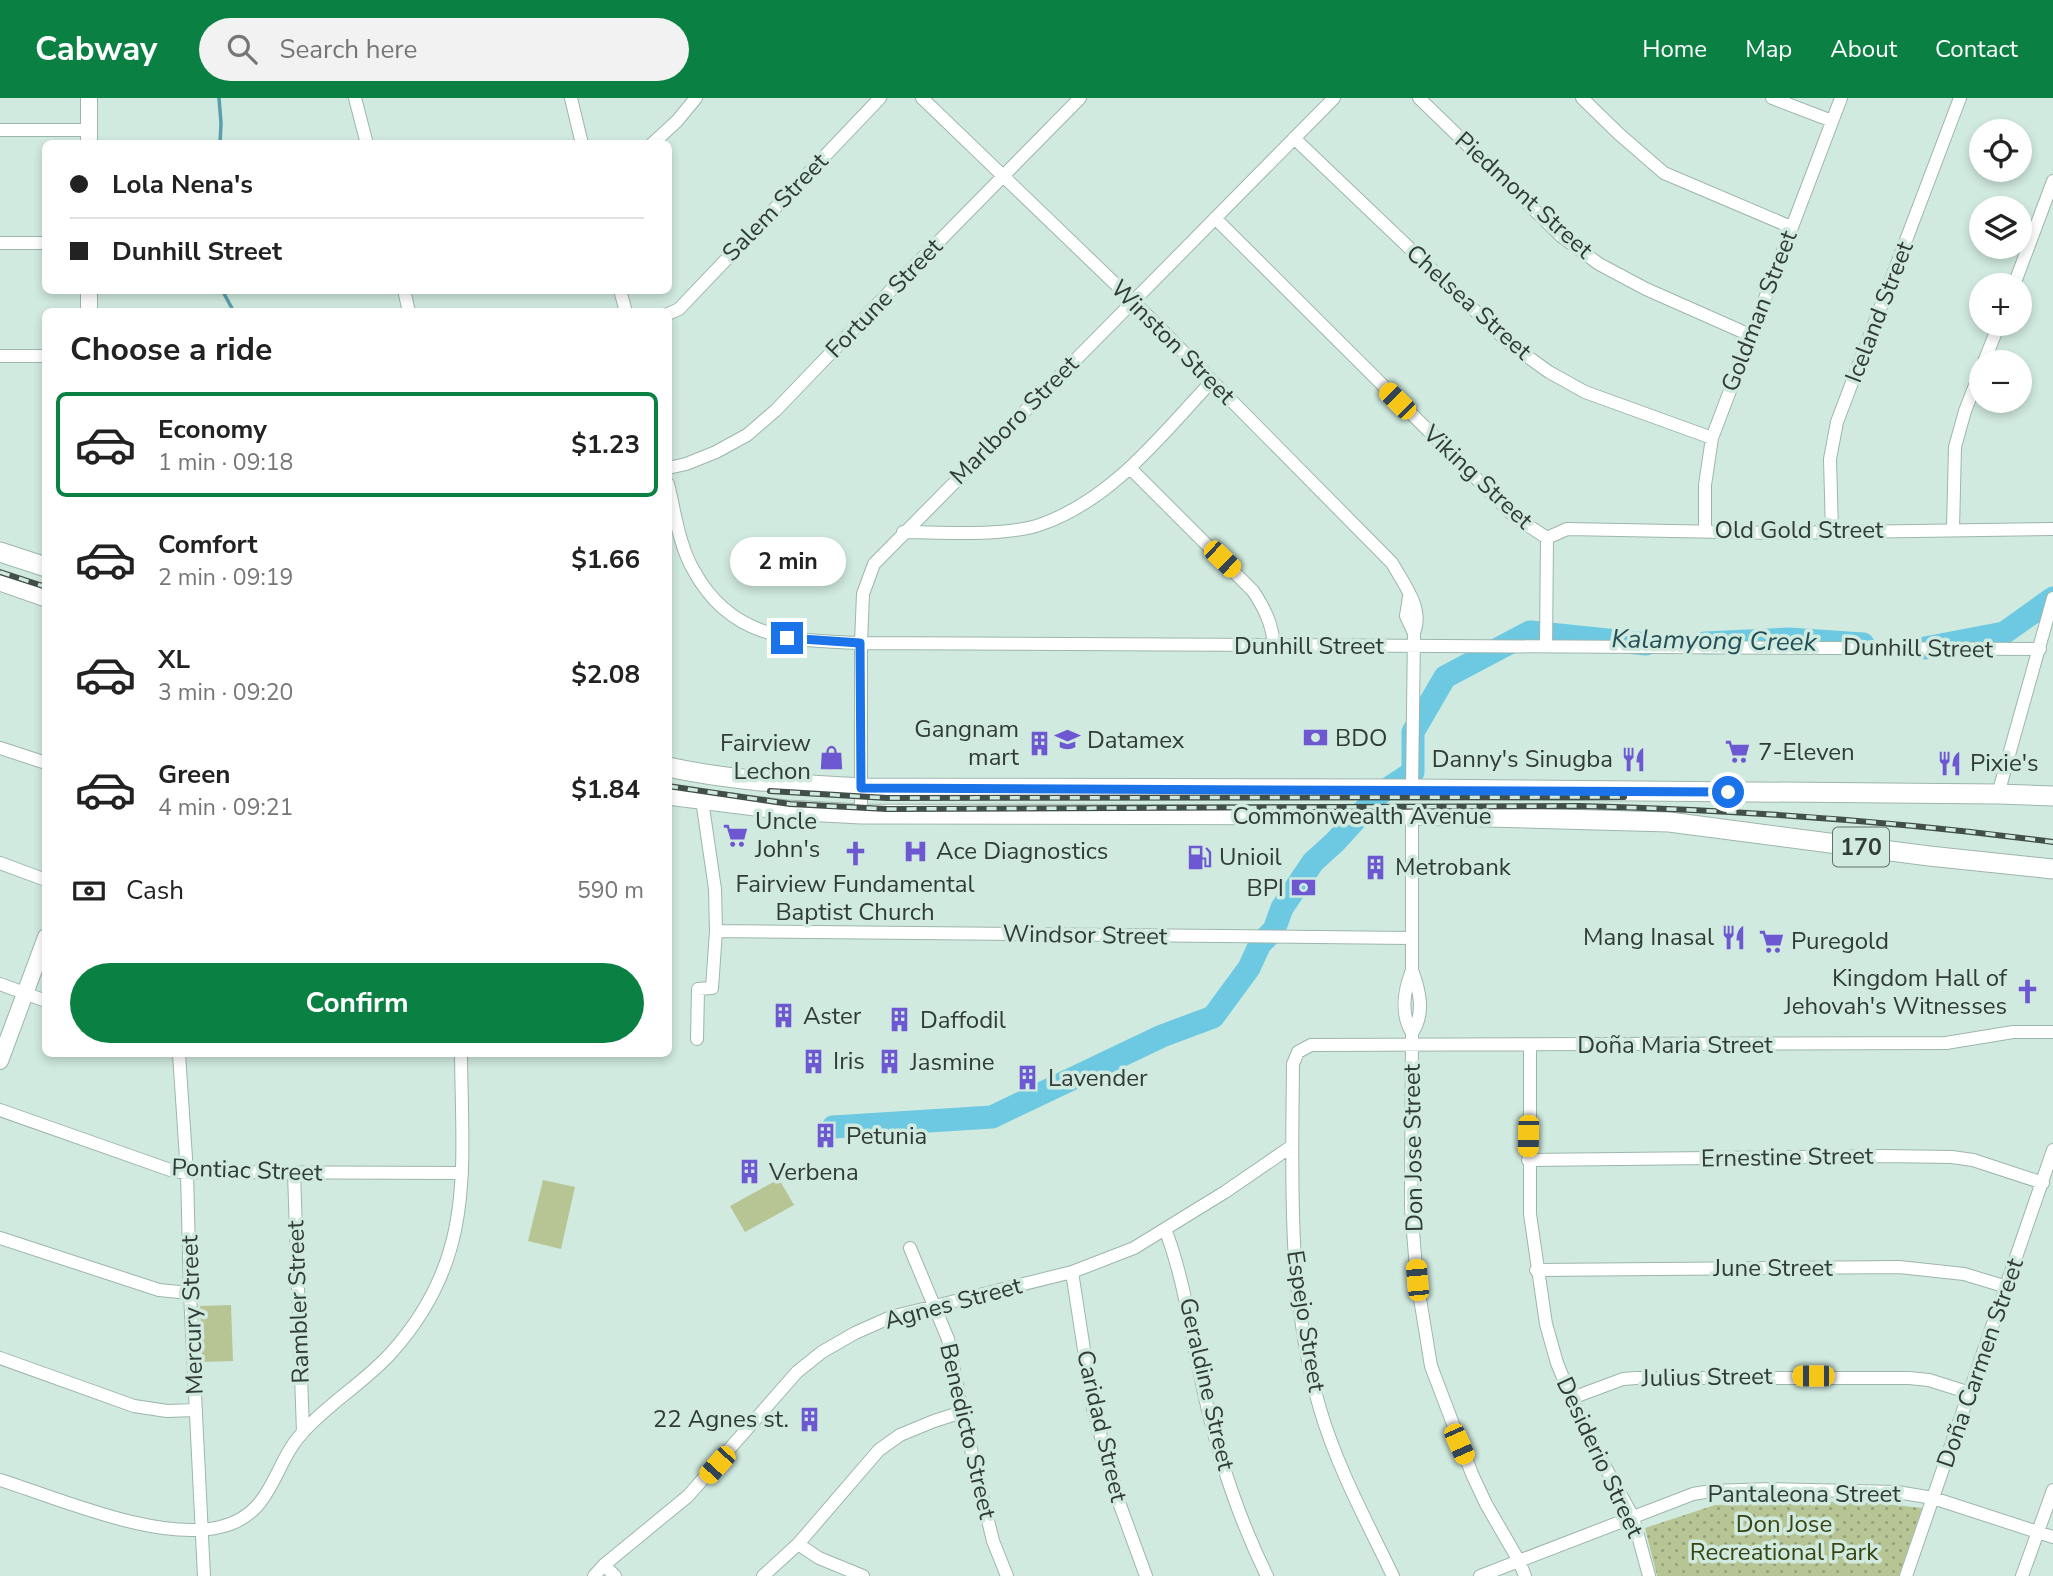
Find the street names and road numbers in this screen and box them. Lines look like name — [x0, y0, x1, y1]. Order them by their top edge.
street label: Piedmont Street — [1448, 125, 1600, 266]
street label: Salem Street — [715, 145, 835, 268]
street label: Goldman Street — [1714, 225, 1805, 396]
street label: Fortune Street — [819, 231, 950, 365]
street label: Iceland Street — [1837, 236, 1921, 387]
street label: Chelsea Street — [1400, 237, 1539, 367]
street label: Winston Street — [1104, 273, 1243, 412]
street label: Marlboro Street — [943, 348, 1086, 491]
street label: Viking Street — [1416, 417, 1540, 537]
street label: Old Gold Street — [1715, 514, 1884, 546]
street label: Dunhill Street — [1234, 630, 1385, 662]
street label: Dunhill Street — [1843, 631, 1994, 665]
street label: Commonwealth Avenue — [1233, 800, 1491, 832]
road number: 170 — [1833, 828, 1889, 866]
street label: Windsor Street — [1002, 918, 1168, 952]
street label: Doña Maria Street — [1577, 1029, 1773, 1061]
street label: Don Jose Street — [1396, 1063, 1430, 1232]
street label: Ernestine Street — [1701, 1139, 1874, 1175]
street label: Pontiac Street — [171, 1151, 324, 1189]
street label: Rambler Street — [279, 1219, 317, 1384]
street label: Mercury Street — [173, 1234, 211, 1395]
street label: Espejo Street — [1279, 1248, 1333, 1395]
street label: June Street — [1712, 1252, 1833, 1284]
street label: Doña Carmen Street — [1929, 1254, 2031, 1472]
street label: Agnes Street — [881, 1269, 1026, 1337]
street label: Geraldine Street — [1172, 1295, 1243, 1474]
street label: Benedicto Street — [932, 1340, 1004, 1523]
street label: Caridad Street — [1069, 1347, 1135, 1506]
street label: Julius Street — [1640, 1360, 1773, 1394]
street label: Desiderio Street — [1549, 1372, 1651, 1543]
street label: Pantaleona Street — [1707, 1478, 1901, 1510]

